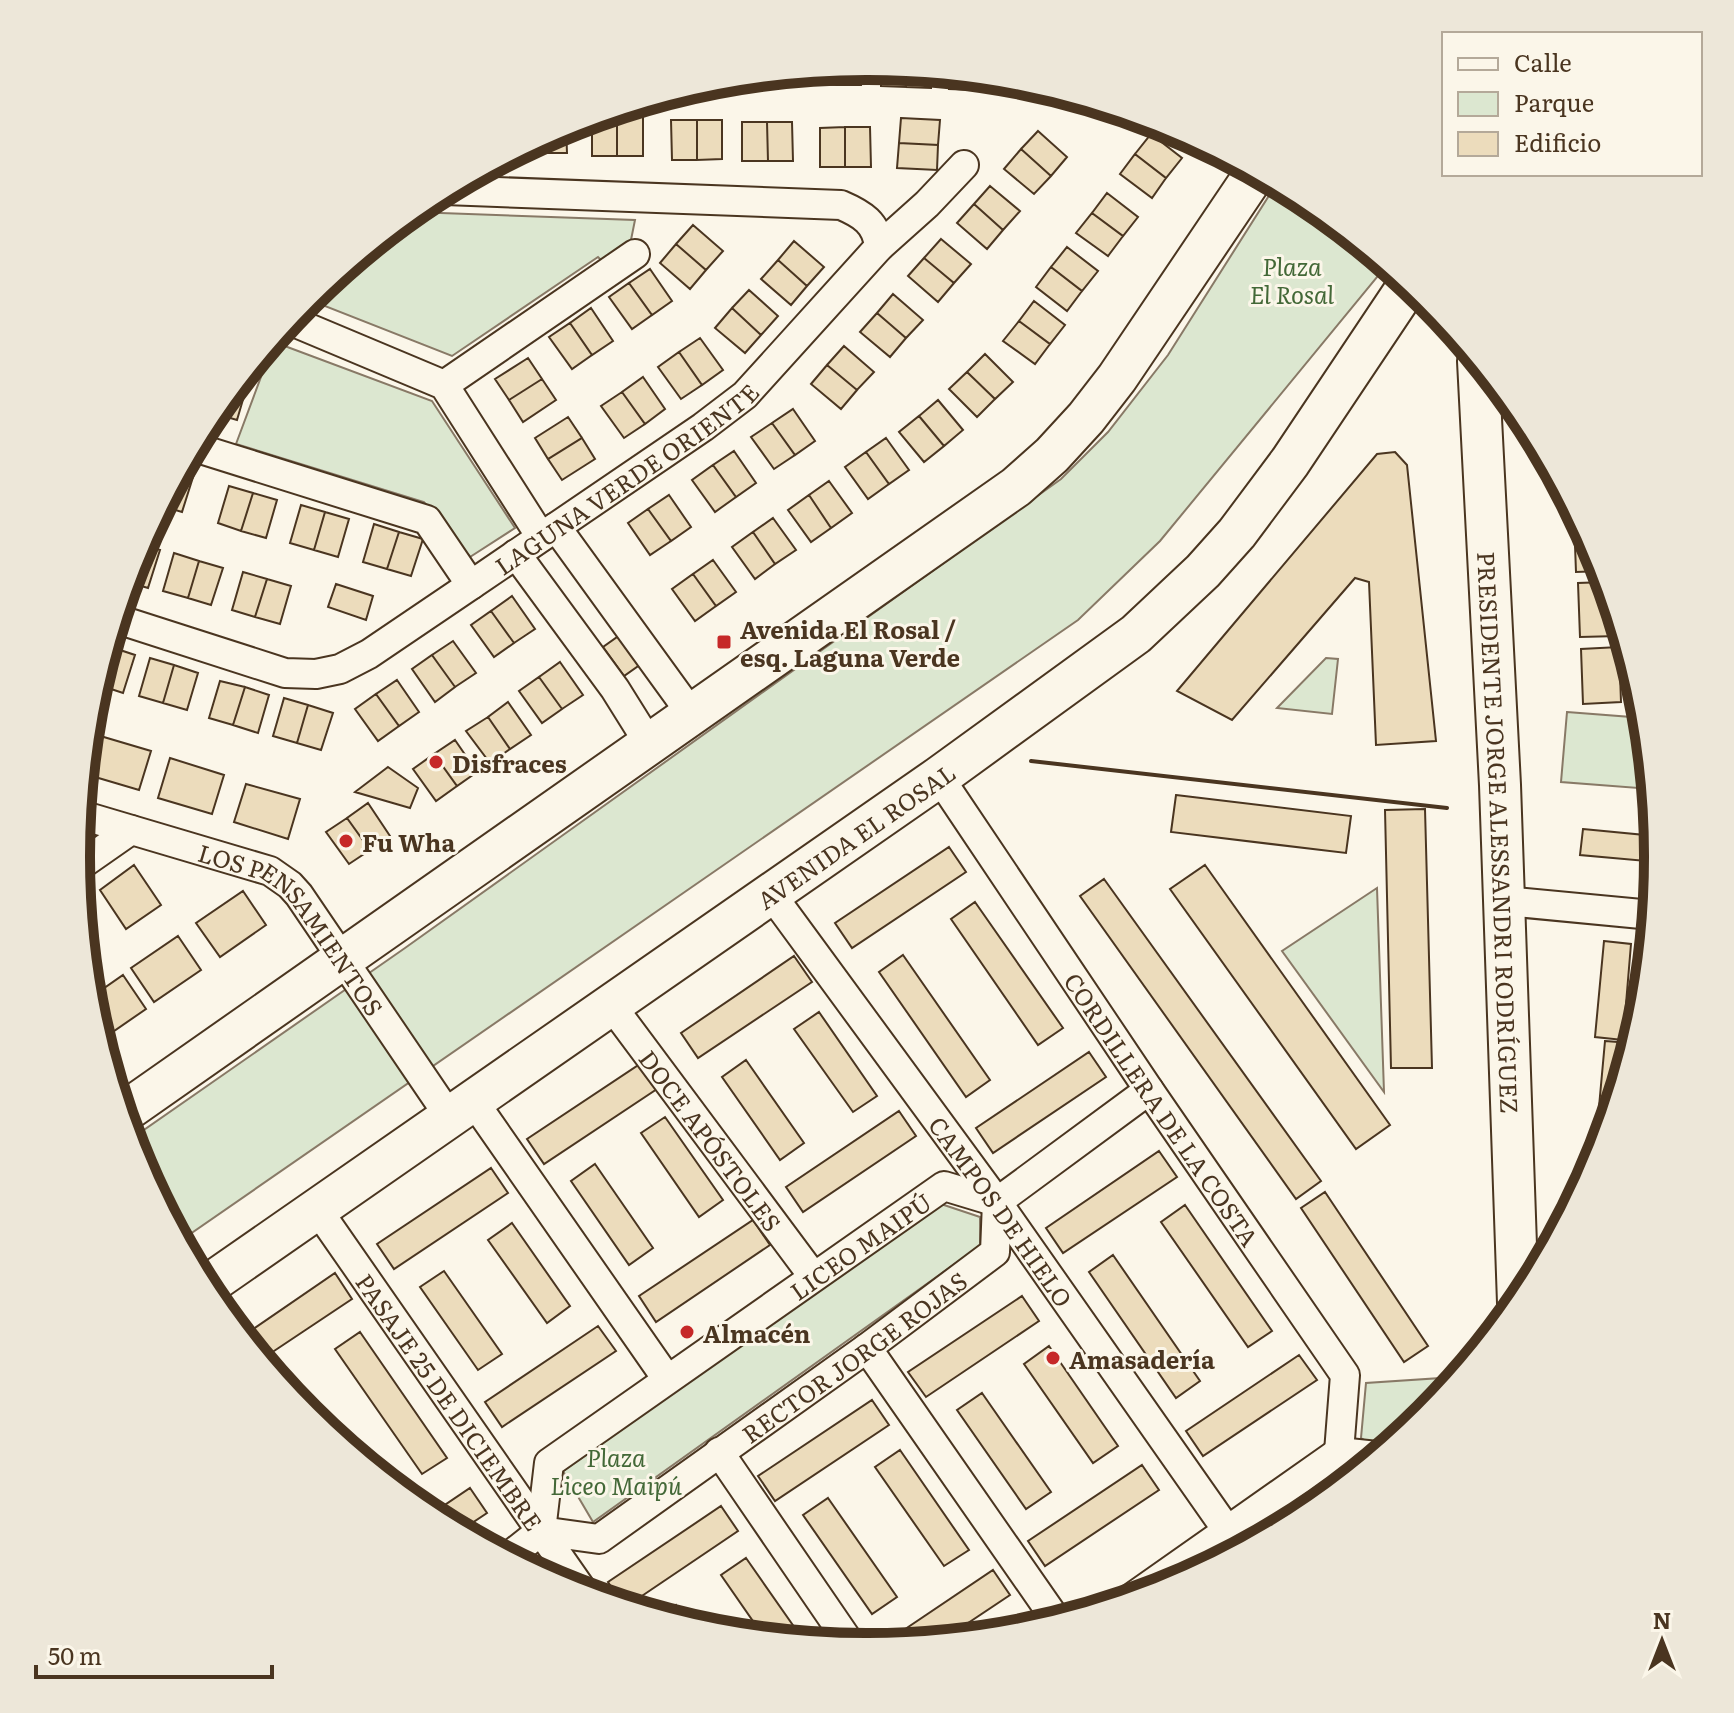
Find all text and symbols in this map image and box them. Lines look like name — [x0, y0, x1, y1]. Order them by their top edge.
legend — [1442, 32, 1702, 176]
text: Calle — [1514, 44, 1572, 79]
text: Parque — [1514, 84, 1594, 119]
text: Edificio — [1514, 124, 1601, 159]
park label: Plaza El Rosal — [1250, 248, 1334, 311]
street label: LAGUNA VERDE ORIENTE — [487, 375, 766, 582]
street label: PRESIDENTE JORGE ALESSANDRI RODRÍGUEZ — [1470, 550, 1529, 1114]
place label: Avenida El Rosal / esq. Laguna Verde — [740, 611, 960, 674]
marker: Avenida El Rosal / esq. Laguna Verde — [715, 633, 733, 651]
place label: Disfraces — [452, 745, 567, 780]
marker: Disfraces — [427, 753, 445, 771]
street label: AVENIDA EL ROSAL — [749, 754, 962, 916]
place label: Fu Wha — [362, 824, 455, 859]
marker: Fu Wha — [337, 832, 355, 850]
street label: LOS PENSAMIENTOS — [194, 833, 393, 1022]
street label: CORDILLERA DE LA COSTA — [1057, 965, 1269, 1253]
street label: DOCE APÓSTOLES — [632, 1042, 791, 1238]
street label: CAMPOS DE HIELO — [922, 1108, 1082, 1313]
street label: LICEO MAIPÚ — [782, 1183, 938, 1307]
street label: RECTOR JORGE ROJAS — [734, 1262, 973, 1450]
street label: PASAJE 25 DE DICIEMBRE — [349, 1265, 552, 1537]
place label: Almacén — [703, 1315, 811, 1350]
marker: Almacén — [678, 1323, 696, 1341]
place label: Amasadería — [1069, 1341, 1215, 1376]
marker: Amasadería — [1044, 1349, 1062, 1367]
park label: Plaza Liceo Maipú — [550, 1439, 683, 1502]
north arrow — [1622, 1601, 1702, 1681]
text: N — [1653, 1603, 1671, 1636]
scale bar — [36, 1629, 272, 1679]
text: 50 m — [48, 1637, 102, 1672]

